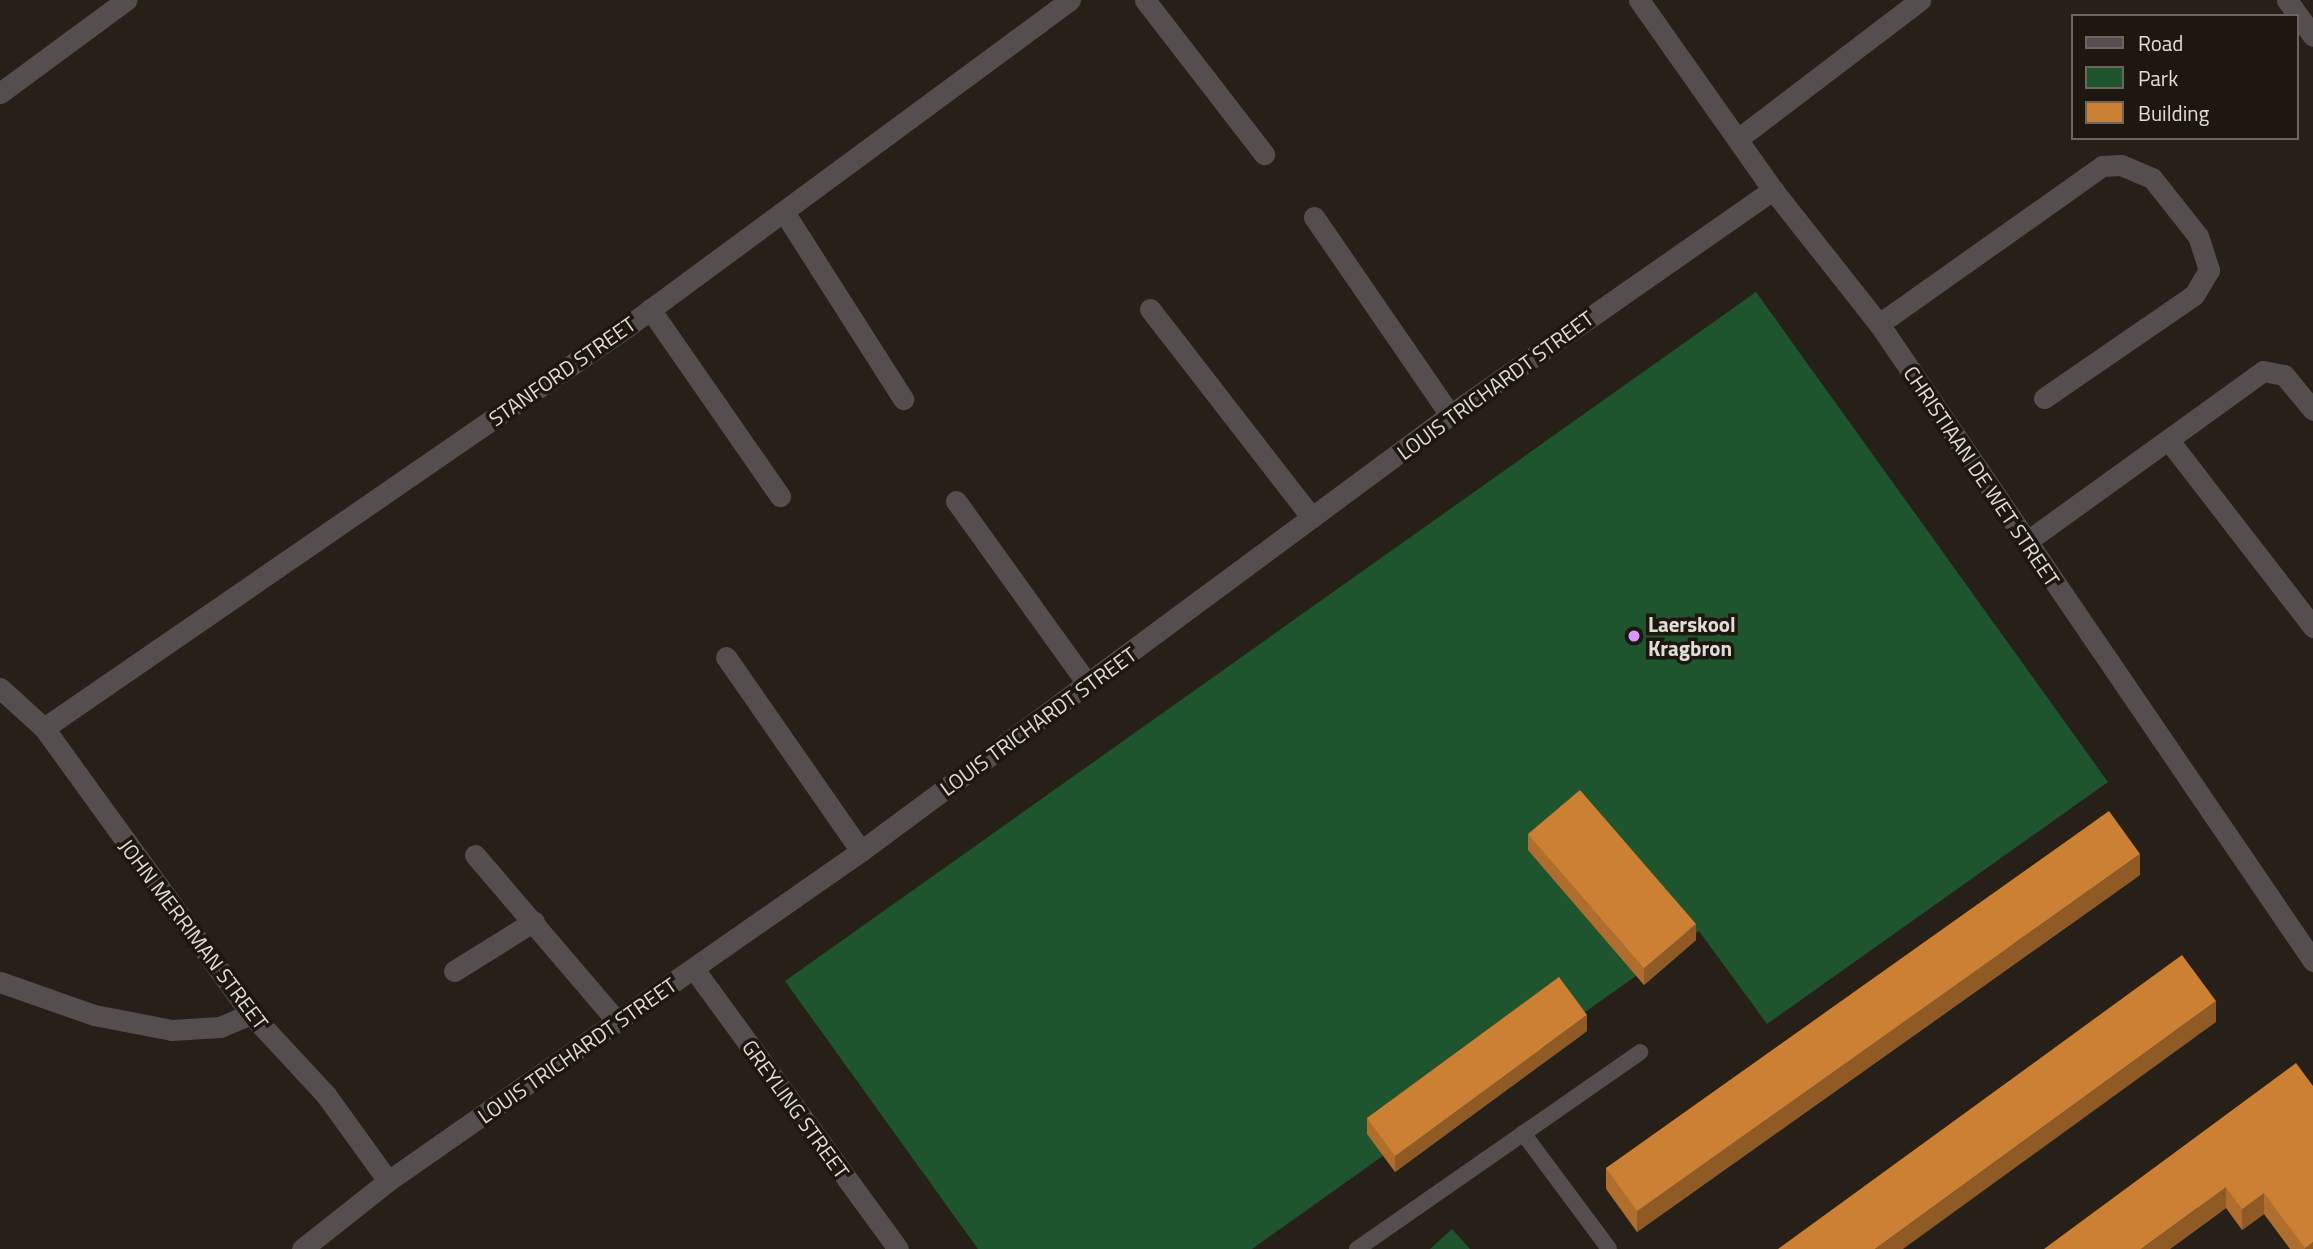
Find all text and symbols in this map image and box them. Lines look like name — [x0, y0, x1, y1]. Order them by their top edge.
legend — [2072, 14, 2299, 140]
text: Road — [2138, 27, 2183, 59]
text: Park — [2138, 62, 2178, 94]
text: Building — [2138, 97, 2209, 129]
street label: LOUIS TRICHARDT STREET — [1392, 305, 1598, 465]
street label: STANFORD STREET — [484, 311, 640, 431]
street label: CHRISTIAAN DE WET STREET — [1899, 361, 2065, 591]
place label: Laerskool Kragbron — [1648, 611, 1736, 661]
marker: Laerskool Kragbron — [1626, 628, 1642, 644]
street label: LOUIS TRICHARDT STREET — [935, 641, 1141, 801]
street label: JOHN MERRIMAN STREET — [114, 834, 274, 1034]
street label: LOUIS TRICHARDT STREET — [473, 972, 681, 1128]
street label: GREYLING STREET — [737, 1035, 855, 1183]

